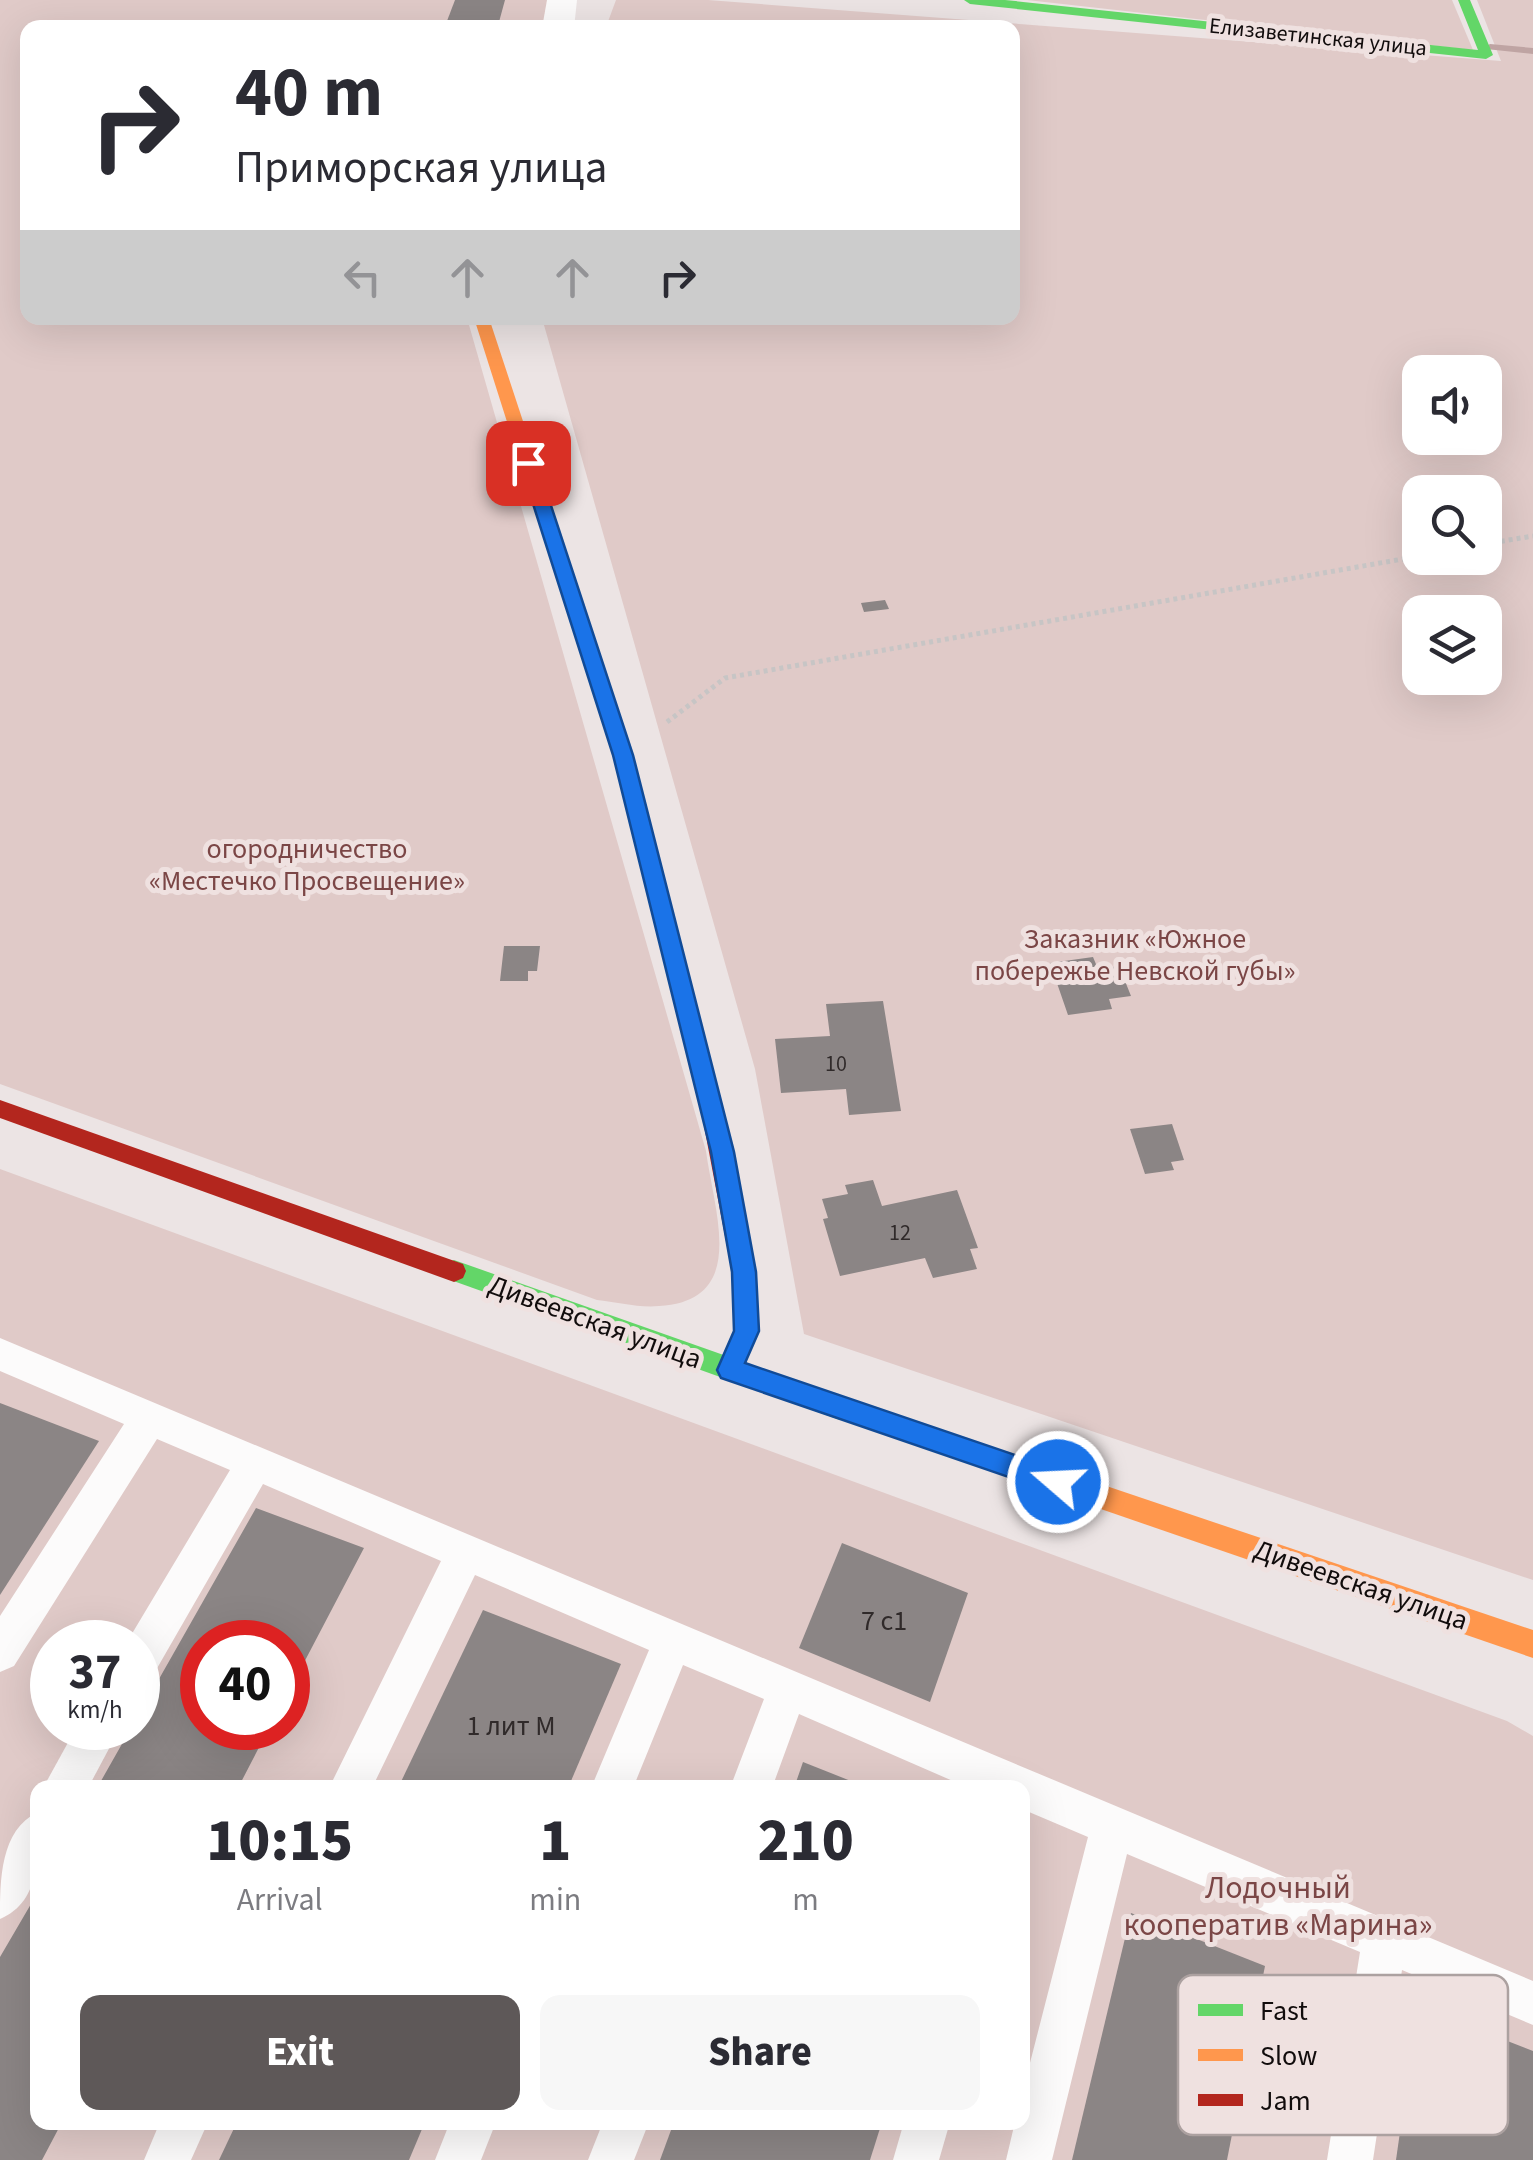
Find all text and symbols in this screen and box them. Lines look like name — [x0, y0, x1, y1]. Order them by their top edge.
street label: Елизаветинская улица — [1208, 10, 1428, 64]
text: 40 m — [235, 43, 383, 143]
icon: right — [70, 60, 200, 190]
text: Приморская улица — [235, 136, 607, 200]
icon: left — [335, 250, 390, 305]
icon: ahead — [440, 250, 495, 305]
icon: ahead — [545, 250, 600, 305]
icon: right — [650, 250, 705, 305]
map controls — [1402, 355, 1502, 695]
button: sound — [1402, 355, 1502, 455]
pin — [486, 421, 571, 506]
icon: arrive — [501, 436, 556, 491]
button: search — [1402, 475, 1502, 575]
button: layers — [1402, 595, 1502, 695]
park label: огородничество «Местечко Просвещение» — [149, 829, 465, 901]
park label: Заказник «Южное побережье Невской губы» — [974, 919, 1296, 991]
house number: 10 — [825, 1048, 847, 1080]
house number: 12 — [889, 1217, 911, 1249]
street label: Дивеевская улица — [483, 1265, 707, 1379]
position arrow — [1006, 1430, 1110, 1534]
street label: Дивеевская улица — [1249, 1530, 1473, 1640]
house number: 7 с1 — [861, 1601, 907, 1641]
speed limit sign: 40 — [180, 1620, 310, 1750]
text: 37 — [69, 1637, 121, 1708]
text: km/h — [67, 1692, 123, 1728]
house number: 1 лит М — [466, 1706, 556, 1746]
text: 10:15 — [206, 1799, 353, 1884]
text: 1 — [539, 1799, 571, 1884]
text: 210 — [758, 1799, 854, 1884]
park label: Лодочный кооператив «Марина» — [1124, 1865, 1432, 1948]
text: Arrival — [237, 1877, 323, 1923]
text: min — [529, 1877, 581, 1923]
text: m — [792, 1877, 819, 1923]
legend — [1178, 1975, 1508, 2135]
text: Fast — [1260, 1991, 1308, 2031]
button: Exit — [80, 1995, 520, 2110]
button: Share — [540, 1995, 980, 2110]
text: Slow — [1260, 2036, 1317, 2076]
text: Jam — [1260, 2081, 1311, 2121]

